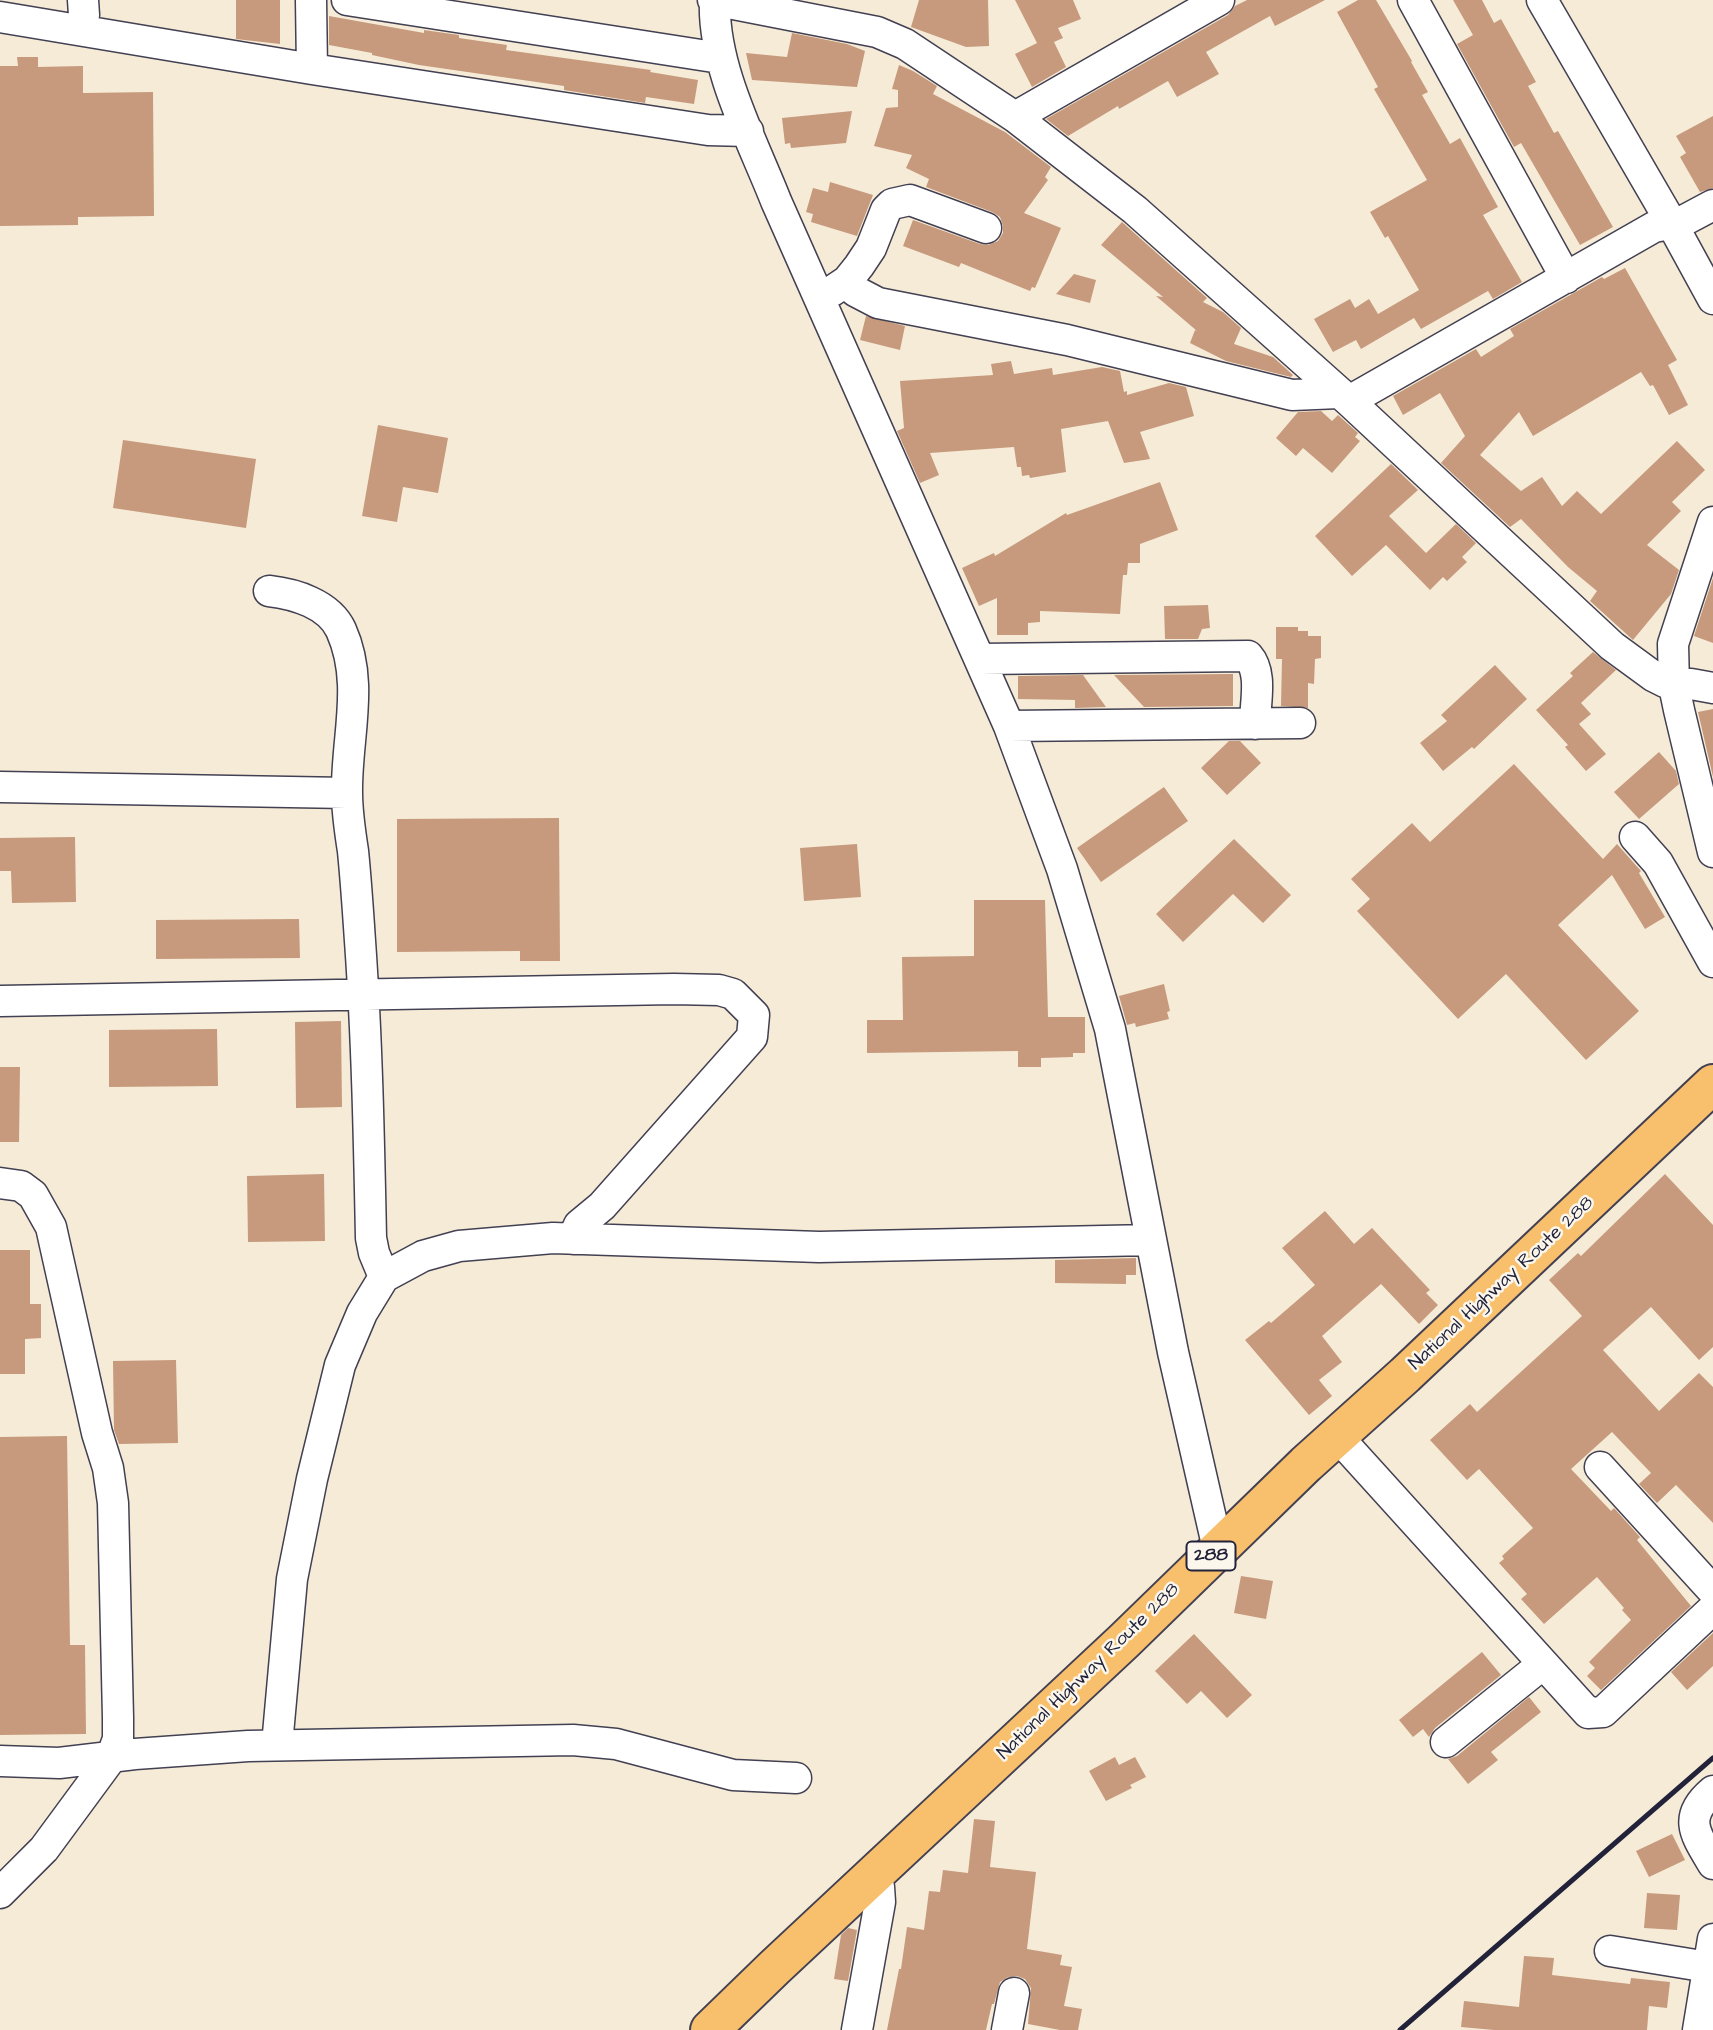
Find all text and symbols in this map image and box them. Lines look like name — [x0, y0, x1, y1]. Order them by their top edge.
street label: National Highway Route 288 — [1405, 1192, 1599, 1376]
road number: 288 — [1186, 1541, 1236, 1570]
street label: National Highway Route 288 — [993, 1579, 1185, 1765]

